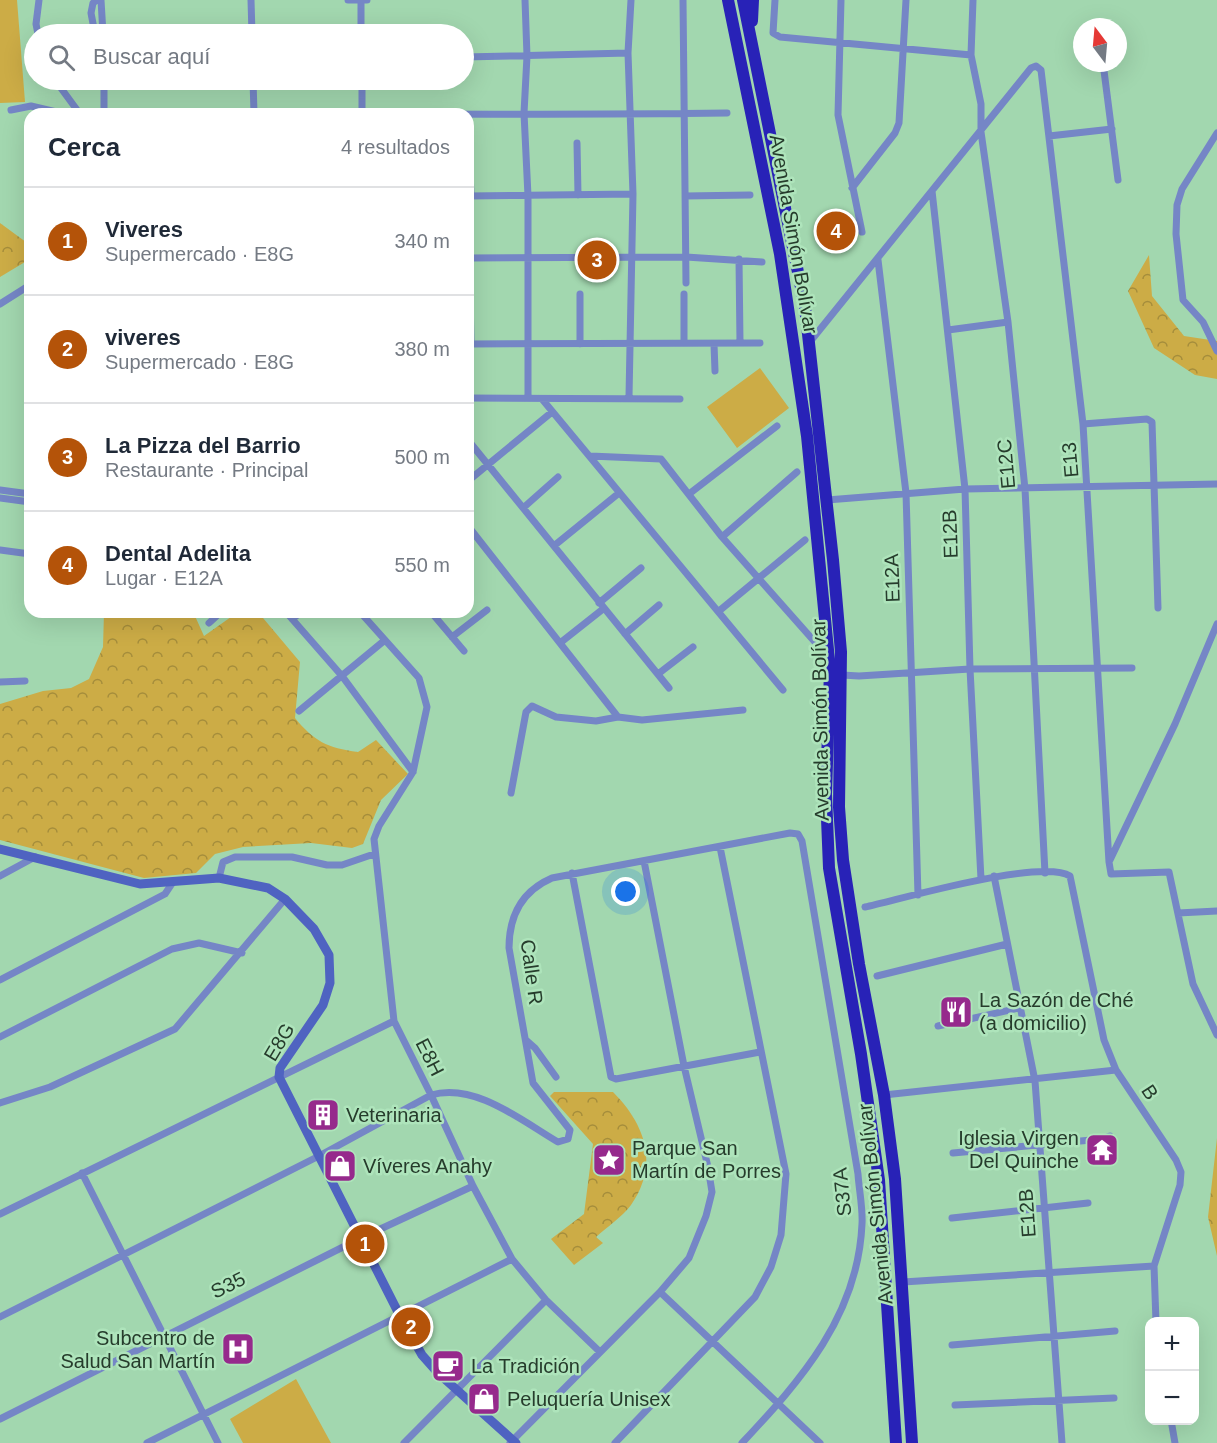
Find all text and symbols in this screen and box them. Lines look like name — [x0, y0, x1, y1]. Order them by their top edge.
north arrow — [1073, 18, 1127, 72]
search box — [24, 24, 474, 90]
icon: search — [45, 41, 78, 74]
text: Buscar aquí — [93, 44, 210, 69]
text: Cerca — [48, 132, 120, 162]
street label: Avenida Simón Bolívar — [766, 133, 822, 336]
text: 4 resultados — [341, 136, 450, 158]
pin: 4 — [816, 208, 856, 254]
text: Viveres — [105, 217, 183, 242]
text: 1 — [62, 230, 73, 252]
text: 340 m — [394, 230, 450, 252]
pin: 3 — [578, 238, 616, 282]
text: Supermercado · E8G — [105, 243, 294, 265]
text: viveres — [105, 325, 181, 350]
text: 2 — [62, 338, 73, 360]
text: 380 m — [394, 338, 450, 360]
text: Supermercado · E8G — [105, 351, 294, 373]
text: La Pizza del Barrio — [105, 433, 301, 458]
street label: E12C — [993, 438, 1019, 490]
street label: E13 — [1057, 441, 1083, 479]
text: 3 — [62, 446, 73, 468]
text: 500 m — [394, 446, 450, 468]
text: Restaurante · Principal — [105, 459, 308, 481]
street label: E12B — [938, 509, 962, 559]
text: Dental Adelita — [105, 541, 251, 566]
street label: E12A — [880, 553, 904, 603]
text: 4 — [62, 554, 73, 576]
text: 550 m — [394, 554, 450, 576]
text: Lugar · E12A — [105, 567, 223, 589]
street label: Avenida Simón Bolívar — [807, 619, 833, 821]
your location — [611, 877, 640, 906]
street label: Calle R — [517, 938, 547, 1006]
place label: La Sazón de Ché (a domicilio) — [979, 989, 1134, 1034]
restaurant icon: La Sazón de Ché (a domicilio) — [938, 994, 974, 1030]
street label: E8G — [259, 1019, 299, 1065]
street label: E8H — [411, 1035, 449, 1079]
street label: B — [1137, 1080, 1163, 1104]
building icon: Veterinaria — [305, 1097, 341, 1133]
street label: Avenida Simón Bolívar — [853, 1102, 896, 1306]
place label: Veterinaria — [346, 1104, 442, 1126]
place label: Iglesia Virgen Del Quinche — [958, 1127, 1079, 1172]
temple icon: Iglesia Virgen Del Quinche — [1084, 1132, 1120, 1168]
place label: Parque San Martín de Porres — [632, 1137, 781, 1182]
place icon: Parque San Martín de Porres — [591, 1142, 627, 1178]
shop icon: Víveres Anahy — [322, 1148, 358, 1184]
place label: Víveres Anahy — [363, 1155, 492, 1177]
street label: S37A — [828, 1166, 855, 1217]
street label: E12B — [1014, 1188, 1040, 1238]
pin: 1 — [346, 1222, 385, 1266]
street label: S35 — [207, 1267, 249, 1303]
pin: 2 — [392, 1304, 430, 1350]
map controls — [1145, 1317, 1199, 1425]
button: + — [1145, 1317, 1199, 1371]
place label: Subcentro de Salud San Martín — [60, 1327, 215, 1372]
hospital icon: Subcentro de Salud San Martín — [220, 1331, 256, 1367]
cafe icon: La Tradición — [430, 1348, 466, 1384]
place label: La Tradición — [471, 1355, 580, 1377]
button: − — [1145, 1371, 1199, 1425]
shop icon: Peluquería Unisex — [466, 1381, 502, 1417]
place label: Peluquería Unisex — [507, 1388, 670, 1410]

